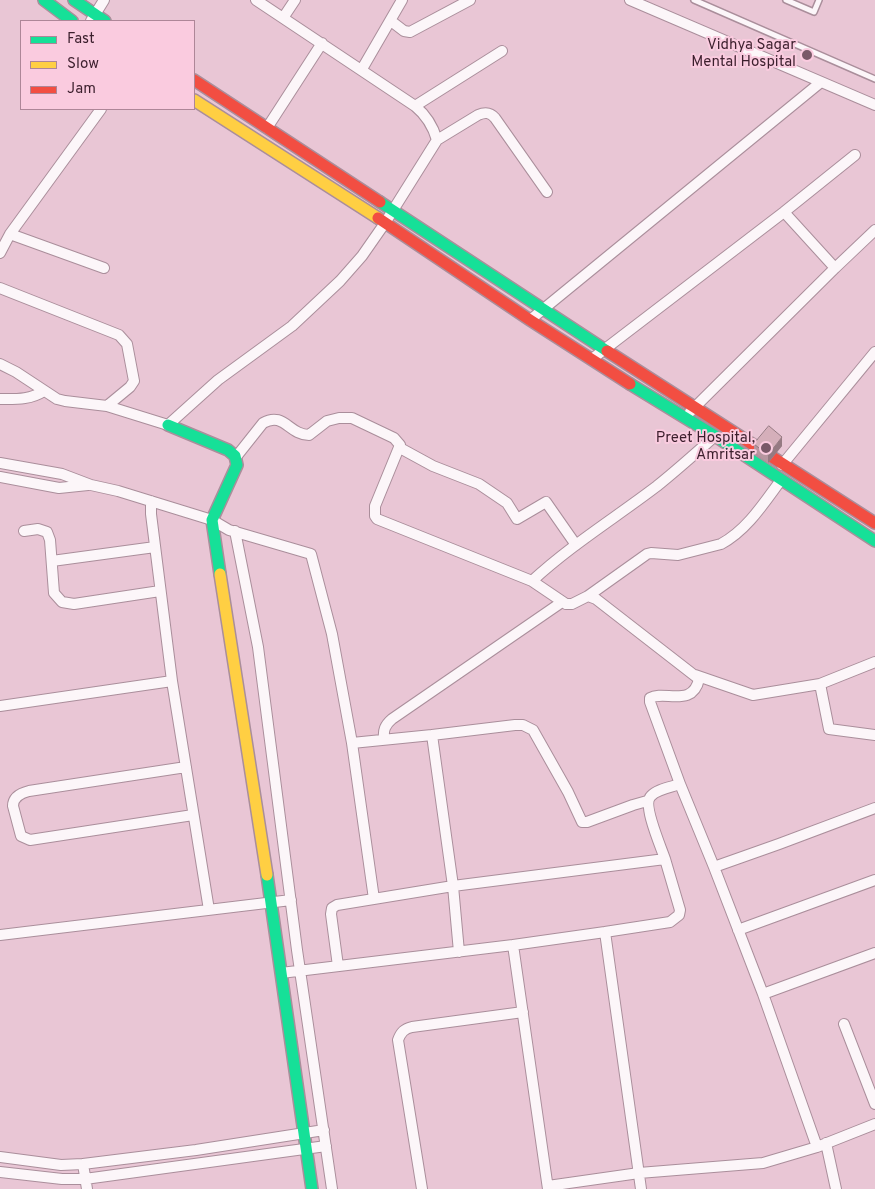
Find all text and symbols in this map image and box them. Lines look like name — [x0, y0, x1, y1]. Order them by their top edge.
legend — [20, 20, 195, 110]
text: Fast — [67, 30, 95, 49]
place label: Vidhya Sagar Mental Hospital — [691, 37, 796, 72]
marker: Vidhya Sagar Mental Hospital — [800, 48, 814, 62]
text: Slow — [67, 55, 99, 74]
text: Jam — [67, 80, 96, 99]
place label: Preet Hospital, Amritsar — [656, 430, 755, 465]
marker: Preet Hospital, Amritsar — [759, 441, 773, 455]

